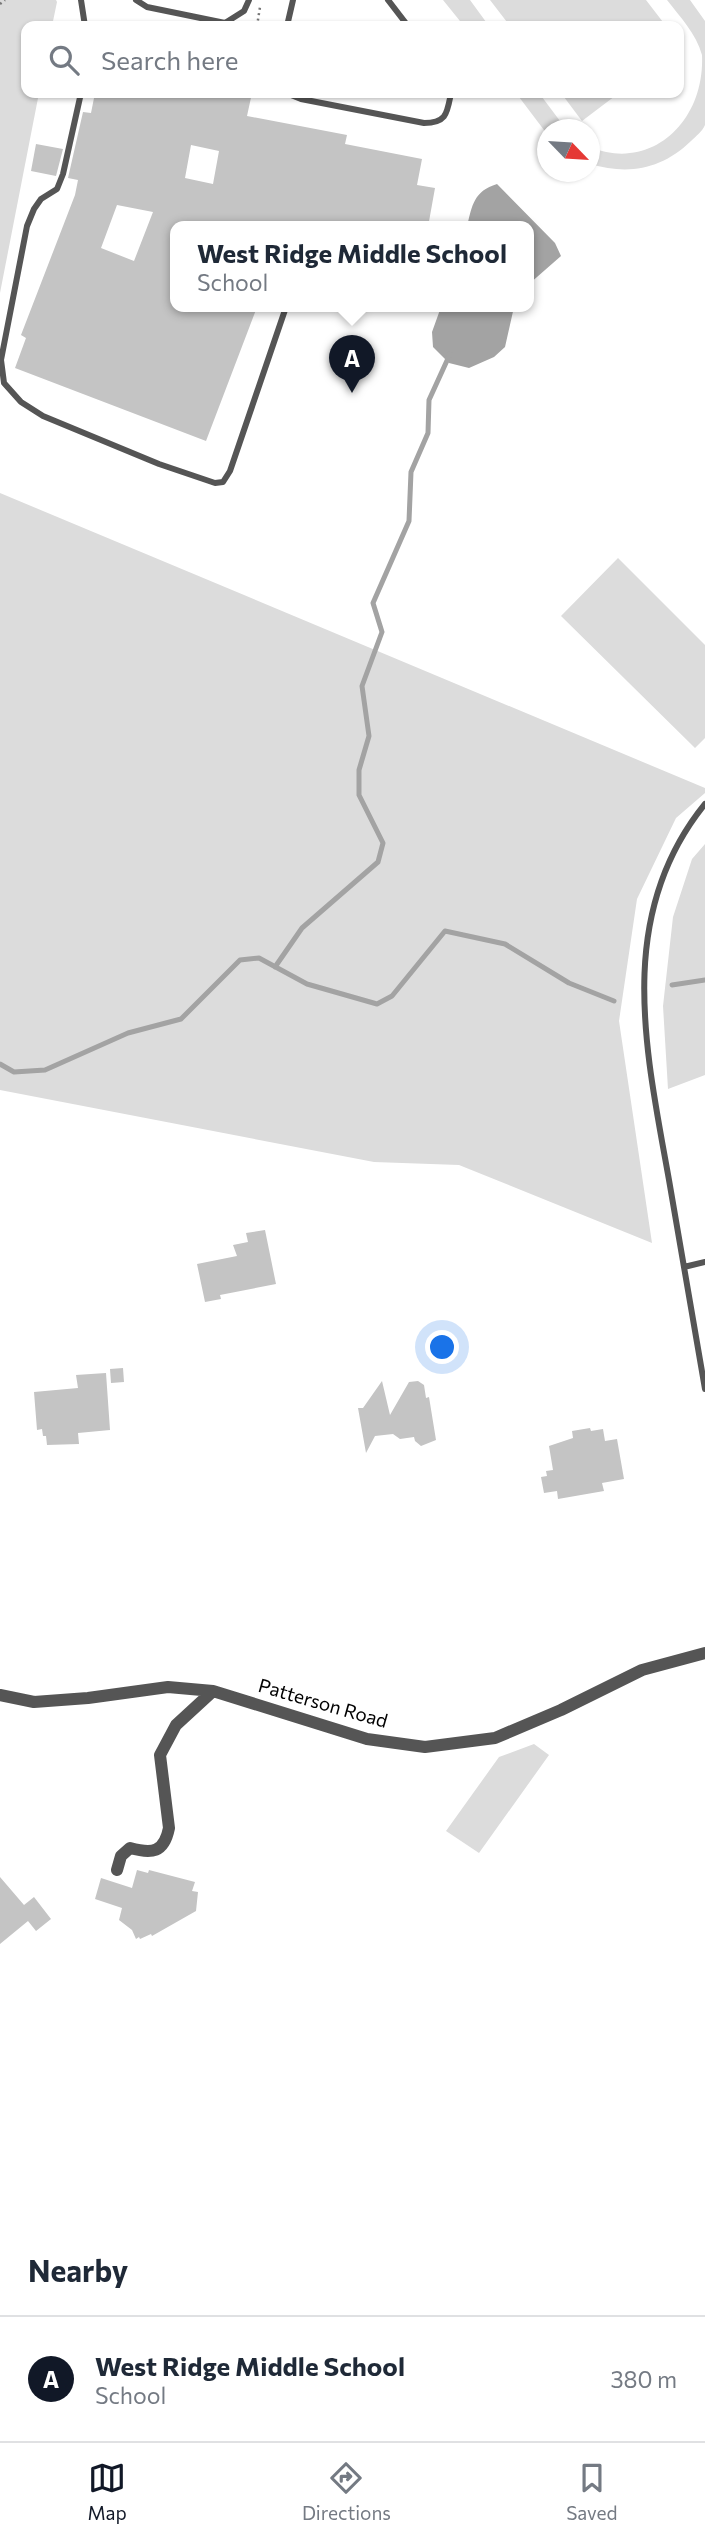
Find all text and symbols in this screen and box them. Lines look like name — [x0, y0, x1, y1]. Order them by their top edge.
search box — [21, 21, 684, 98]
icon: search — [45, 41, 83, 79]
text: Search here — [101, 44, 239, 75]
north arrow — [537, 119, 600, 182]
popup — [170, 221, 534, 312]
text: West Ridge Middle School — [197, 237, 507, 268]
text: School — [197, 268, 268, 296]
pin: A — [329, 335, 375, 393]
your location — [425, 1330, 459, 1364]
street label: Patterson Road — [256, 1673, 390, 1732]
text: Nearby — [28, 2251, 128, 2288]
text: West Ridge Middle School — [95, 2350, 405, 2381]
text: A — [43, 2365, 59, 2393]
text: 380 m — [610, 2365, 677, 2393]
text: School — [95, 2381, 166, 2409]
tab: Map — [88, 2459, 127, 2524]
tab: Directions — [302, 2459, 391, 2524]
tab: Saved — [566, 2459, 617, 2524]

